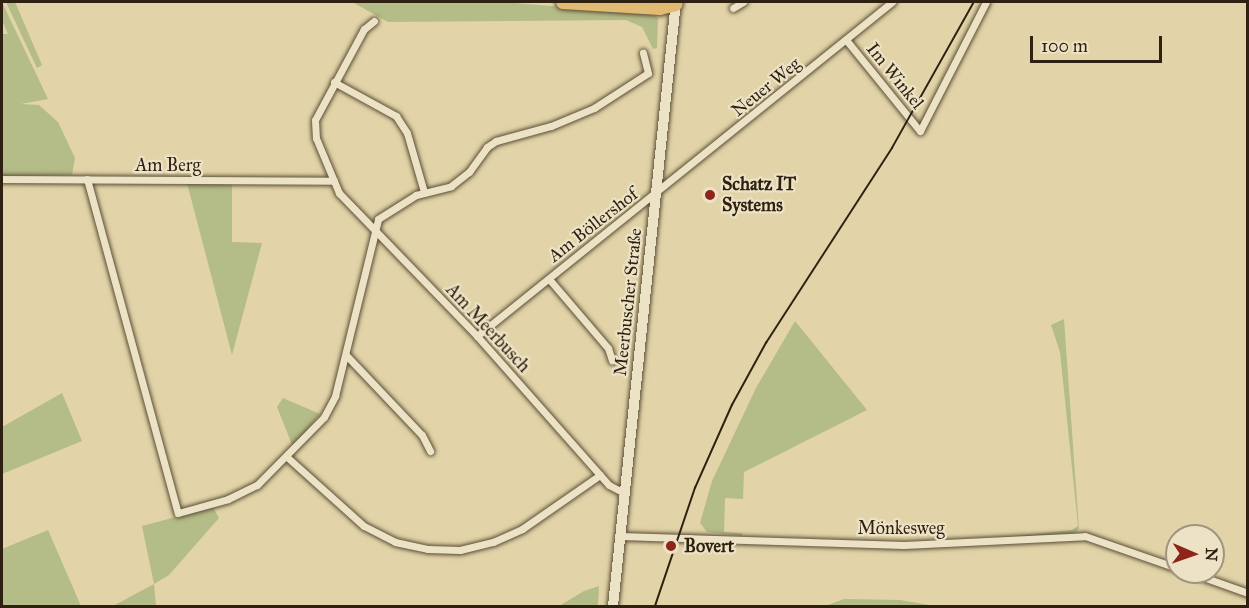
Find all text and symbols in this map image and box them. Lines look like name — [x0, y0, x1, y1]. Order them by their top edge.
scale bar — [1033, 24, 1165, 62]
text: 100 m — [1041, 35, 1088, 57]
street label: Im Winkel — [862, 38, 928, 114]
street label: Neuer Weg — [727, 53, 805, 121]
street label: Am Berg — [135, 154, 201, 176]
place label: Schatz IT Systems — [722, 174, 796, 216]
street label: Am Böllershof — [544, 183, 642, 267]
marker: Schatz IT Systems — [703, 188, 717, 202]
street label: Meerbuscher Straße — [609, 227, 647, 377]
street label: Am Meerbusch — [441, 279, 535, 377]
street label: Mönkesweg — [857, 517, 945, 539]
north arrow — [1165, 524, 1225, 584]
place label: Bovert — [684, 535, 734, 557]
marker: Bovert — [662, 537, 680, 555]
text: N — [1202, 547, 1221, 562]

